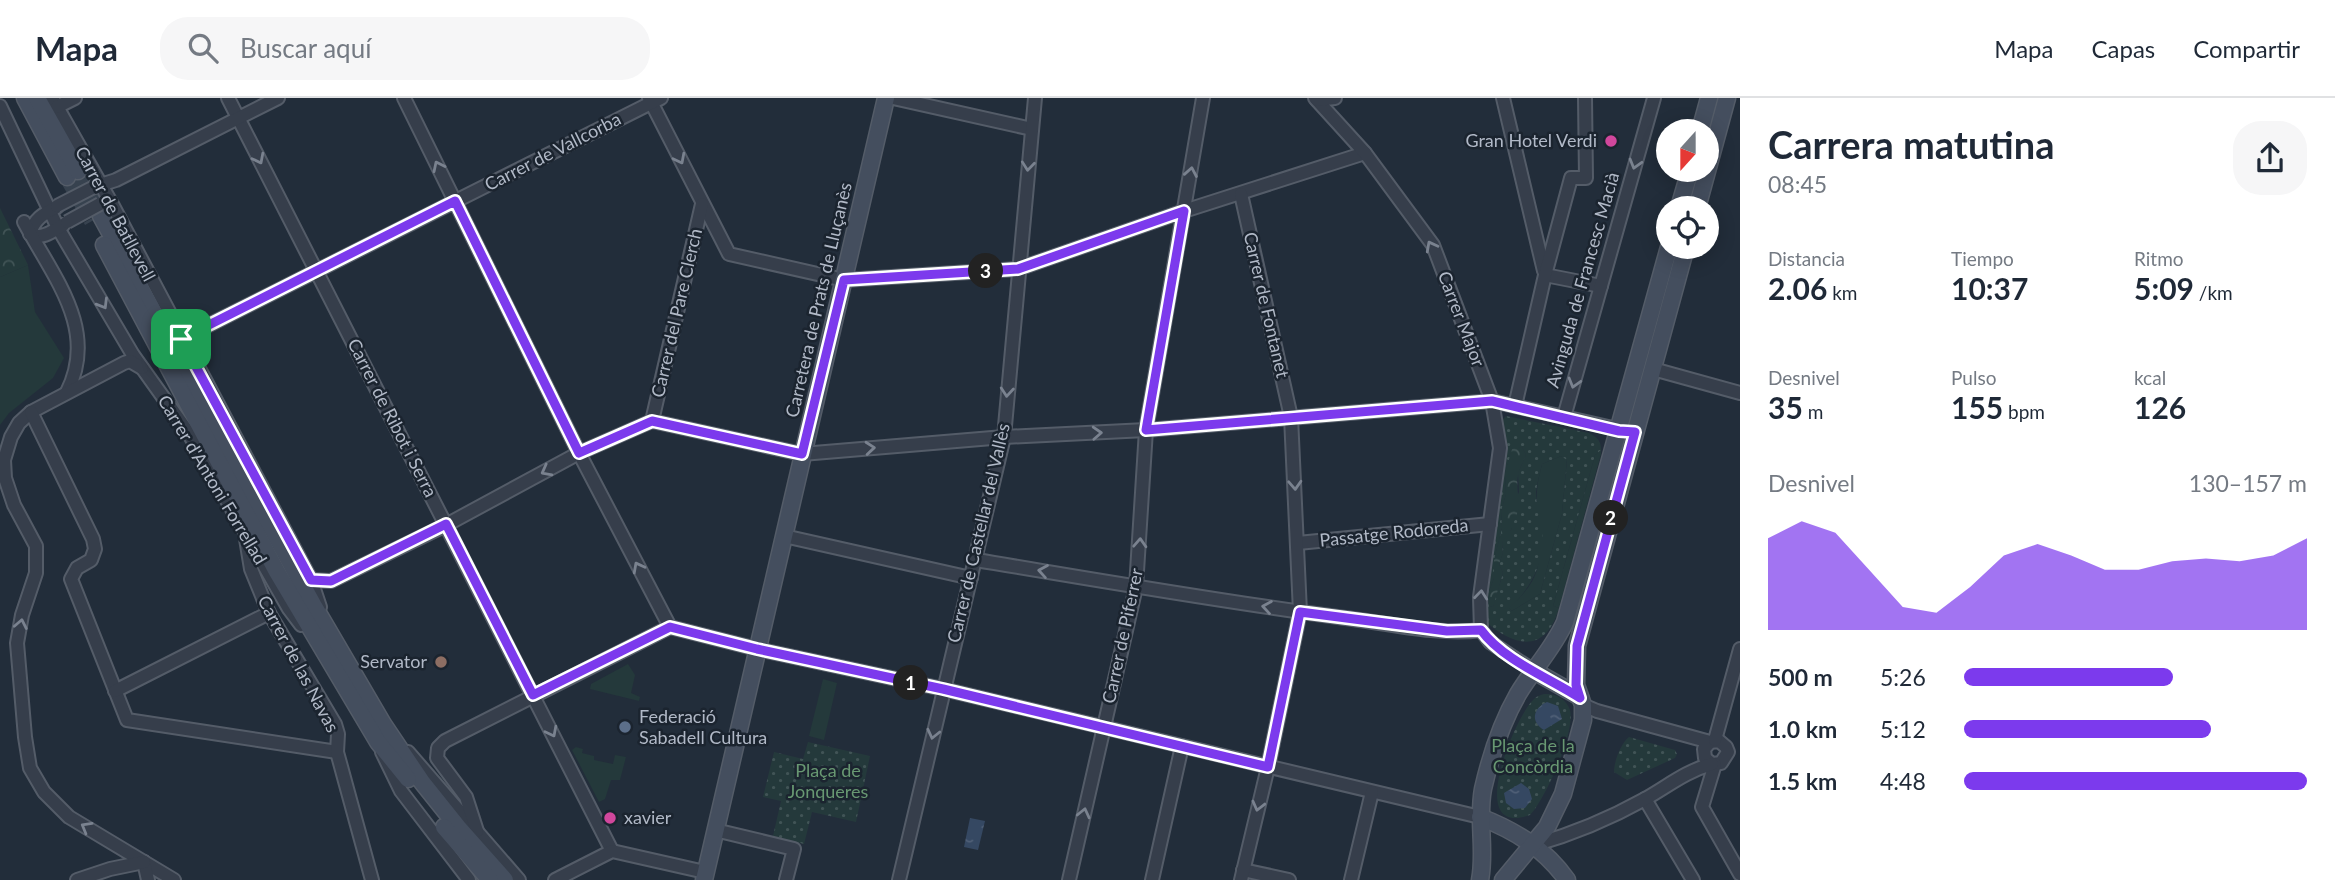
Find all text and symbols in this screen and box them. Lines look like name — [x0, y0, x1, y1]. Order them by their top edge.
search box — [160, 17, 650, 80]
text: Mapa — [35, 28, 118, 68]
icon: search — [184, 29, 222, 67]
text: Buscar aquí — [240, 32, 371, 64]
text: Mapa — [1994, 34, 2053, 63]
text: Capas — [2091, 34, 2155, 63]
text: Compartir — [2193, 34, 2300, 63]
street label: Carrer de Vallcorba — [481, 107, 624, 195]
north arrow — [1656, 119, 1718, 182]
map controls — [1656, 119, 1719, 259]
text: Carrera matutina — [1768, 121, 2055, 167]
button: share — [2233, 121, 2307, 195]
place label: Gran Hotel Verdi — [1465, 129, 1597, 151]
marker: Gran Hotel Verdi — [1603, 133, 1619, 149]
street label: Carrer de Batllevell — [71, 142, 161, 285]
one-way arrow — [251, 152, 264, 164]
one-way arrow — [671, 152, 685, 164]
one-way arrow — [1629, 157, 1644, 169]
one-way arrow — [1021, 160, 1036, 172]
one-way arrow — [432, 161, 446, 173]
one-way arrow — [1182, 167, 1197, 179]
street label: Avinguda de Francesc Macià — [1541, 169, 1623, 390]
text: 08:45 — [1768, 170, 1827, 198]
street label: Carretera de Prats de Lluçanès — [780, 180, 856, 419]
button: locate — [1656, 196, 1719, 259]
street label: Carrer del Pare Clerch — [646, 226, 706, 399]
street label: Carrer de Fontanet — [1239, 230, 1295, 380]
one-way arrow — [1426, 240, 1440, 253]
text: Distancia — [1768, 247, 1845, 270]
text: Tiempo — [1951, 247, 2014, 270]
text: Ritmo — [2134, 247, 2184, 270]
pin: 3 — [968, 254, 1004, 288]
text: 3 — [980, 259, 991, 282]
street label: Carrer Major — [1434, 268, 1490, 370]
text: 2.06 — [1768, 270, 1827, 306]
text: 10:37 — [1951, 270, 2028, 306]
text: 5:09 — [2134, 270, 2194, 306]
text: km — [1827, 281, 1857, 304]
text: /km — [2194, 281, 2233, 304]
one-way arrow — [95, 297, 108, 310]
pin — [151, 309, 211, 369]
icon: arrive — [162, 320, 200, 358]
street label: Carrer de Ribot i Serra — [343, 335, 442, 500]
text: Desnivel — [1768, 366, 1840, 389]
text: Pulso — [1951, 366, 1996, 389]
text: kcal — [2134, 366, 2166, 389]
one-way arrow — [1567, 376, 1582, 388]
one-way arrow — [1000, 387, 1015, 398]
text: 35 — [1768, 389, 1803, 425]
text: 155 — [1951, 389, 2003, 425]
text: 126 — [2134, 389, 2186, 425]
street label: Carrer d'Antoni Forrellad — [154, 391, 272, 568]
text: m — [1803, 400, 1823, 423]
text: bpm — [2003, 400, 2045, 423]
street label: Carrer de Castellar del Vallès — [942, 421, 1014, 645]
one-way arrow — [1092, 425, 1103, 440]
one-way arrow — [865, 441, 876, 456]
one-way arrow — [541, 463, 554, 476]
text: Desnivel — [1768, 469, 1855, 497]
text: 130–157 m — [2189, 469, 2307, 497]
one-way arrow — [1287, 480, 1302, 491]
pin: 2 — [1594, 500, 1628, 536]
text: 2 — [1605, 506, 1616, 529]
street label: Passatge Rodoreda — [1318, 513, 1469, 551]
one-way arrow — [1132, 537, 1147, 548]
one-way arrow — [633, 562, 647, 574]
one-way arrow — [1037, 564, 1049, 579]
street label: Carrer de Piferrer — [1097, 566, 1147, 705]
one-way arrow — [1473, 589, 1488, 600]
street label: Carrer de las Navas — [254, 591, 344, 736]
one-way arrow — [1261, 600, 1273, 615]
one-way arrow — [12, 618, 27, 630]
place label: Servator — [360, 650, 427, 672]
marker: Servator — [433, 654, 449, 670]
text: 500 m — [1768, 663, 1833, 691]
text: 5:26 — [1880, 663, 1926, 691]
pin: 1 — [894, 666, 928, 700]
text: 1 — [905, 671, 916, 694]
place label: Federació Sabadell Cultura — [639, 705, 767, 748]
text: 1.0 km — [1768, 715, 1837, 743]
text: 5:12 — [1880, 715, 1926, 743]
marker: Federació Sabadell Cultura — [617, 719, 633, 735]
one-way arrow — [543, 725, 557, 737]
one-way arrow — [927, 728, 941, 740]
park label: Plaça de la Concòrdia — [1491, 734, 1575, 777]
park label: Plaça de Jonqueres — [788, 759, 869, 802]
text: 1.5 km — [1768, 767, 1837, 795]
text: 4:48 — [1880, 767, 1926, 795]
one-way arrow — [1252, 800, 1267, 812]
place label: xavier — [624, 806, 672, 828]
one-way arrow — [1076, 808, 1091, 820]
marker: xavier — [602, 810, 618, 826]
one-way arrow — [80, 822, 93, 835]

